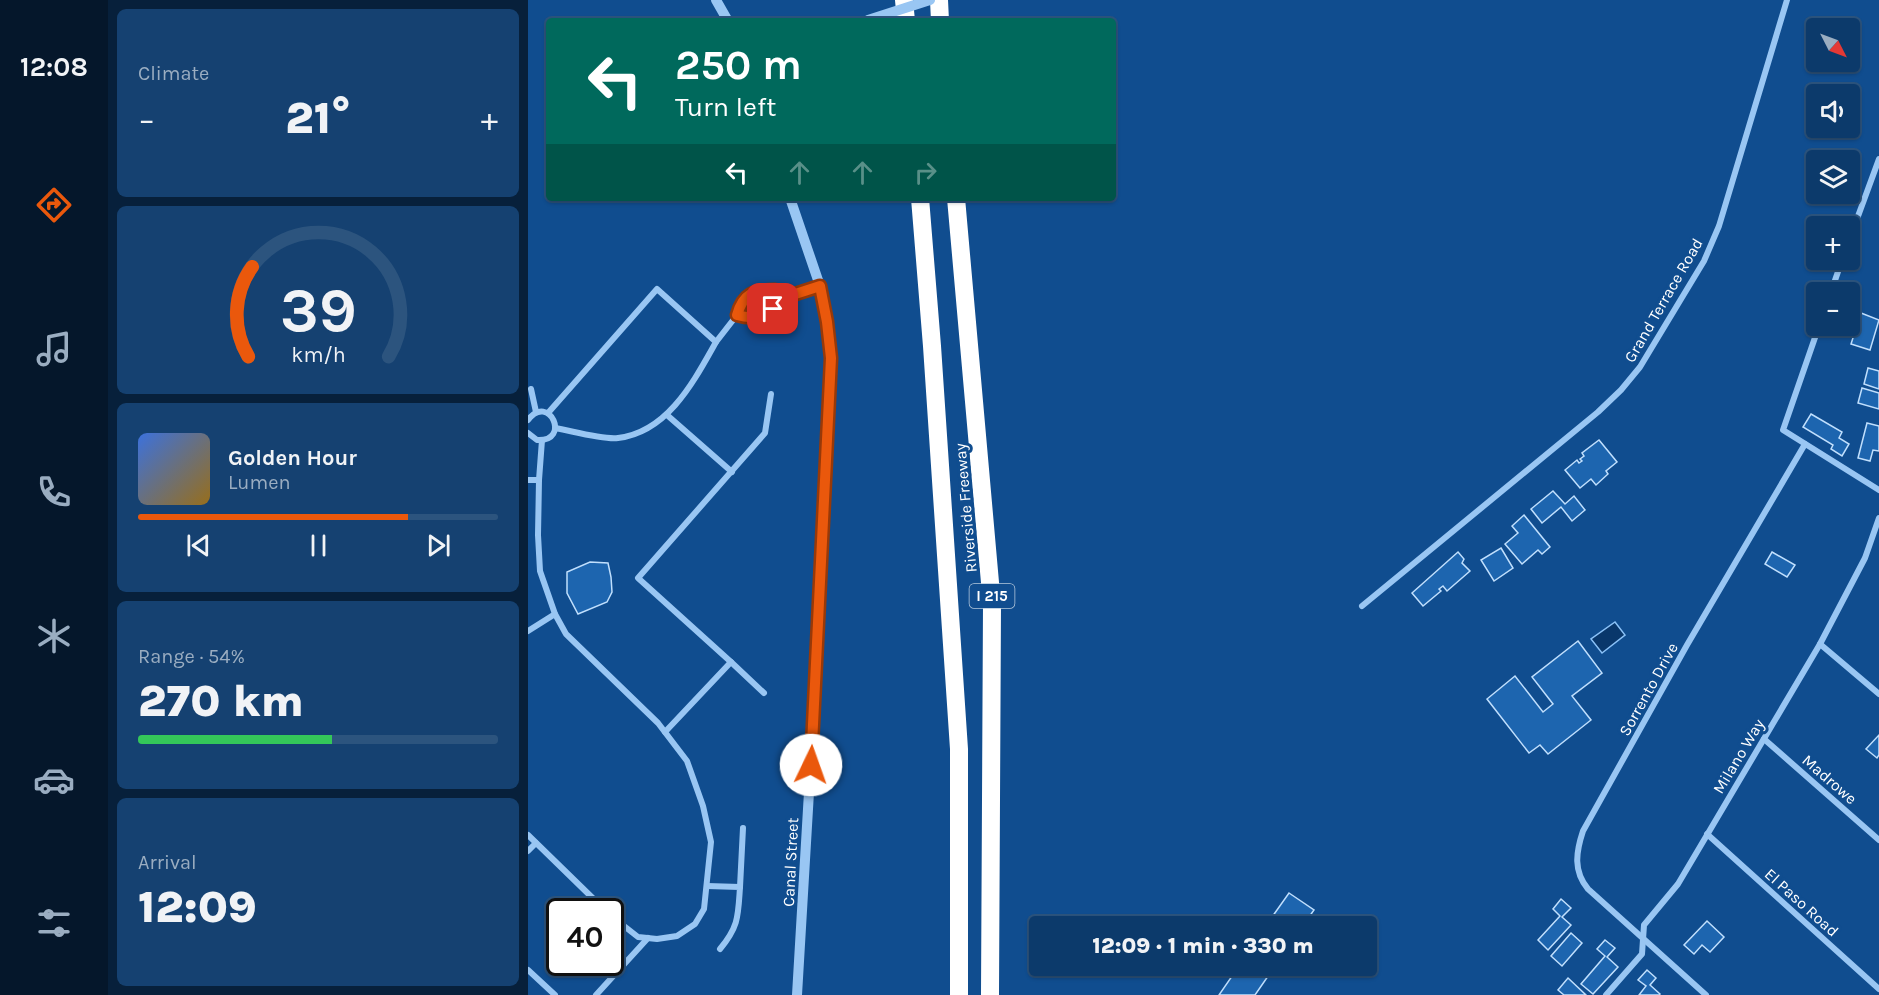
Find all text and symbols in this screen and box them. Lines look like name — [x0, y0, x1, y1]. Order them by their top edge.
north arrow — [1806, 18, 1860, 72]
map controls — [1806, 18, 1860, 336]
text: 250 m — [675, 40, 802, 90]
icon: left — [576, 42, 654, 120]
text: 12:08 — [20, 51, 88, 83]
text: Climate — [138, 62, 209, 85]
button: sound — [1806, 84, 1860, 138]
text: Turn left — [675, 91, 776, 123]
text: 21° — [285, 92, 351, 144]
text: − — [138, 100, 155, 138]
text: + — [481, 100, 498, 138]
button: layers — [1806, 150, 1860, 204]
icon: left — [720, 156, 753, 189]
icon: ahead — [783, 156, 816, 189]
icon: ahead — [846, 156, 879, 189]
icon: right — [909, 156, 942, 189]
icon: directions — [33, 184, 75, 226]
button: + — [1806, 216, 1860, 270]
street label: Grand Terrace Road — [1620, 235, 1707, 366]
text: 39 — [280, 274, 356, 347]
button: − — [1806, 282, 1860, 336]
pin — [747, 283, 798, 334]
icon: arrive — [756, 292, 789, 325]
icon: music — [33, 328, 75, 370]
text: km/h — [291, 343, 345, 368]
street label: Riverside Freeway — [950, 442, 981, 573]
text: Golden Hour — [228, 445, 357, 471]
icon: phone — [33, 471, 75, 513]
text: Lumen — [228, 471, 291, 494]
icon: previous — [182, 529, 215, 562]
icon: pause — [302, 529, 335, 562]
icon: next — [422, 529, 455, 562]
road number: I 215 — [970, 584, 1014, 608]
icon: climate — [33, 615, 75, 657]
street label: Sorrento Drive — [1615, 639, 1682, 739]
text: Range · 54% — [138, 645, 245, 668]
text: 270 km — [138, 675, 304, 727]
street label: Milano Way — [1709, 715, 1768, 797]
position arrow — [779, 733, 843, 797]
street label: Madrowe — [1798, 750, 1861, 808]
icon: car — [33, 759, 75, 801]
street label: Canal Street — [779, 817, 802, 907]
text: Arrival — [138, 851, 197, 874]
street label: El Paso Road — [1761, 864, 1842, 940]
text: 12:09 — [138, 881, 257, 933]
speed limit sign: 40 — [546, 898, 624, 976]
icon: filters — [33, 902, 75, 944]
text: 12:09 · 1 min · 330 m — [1092, 933, 1314, 959]

